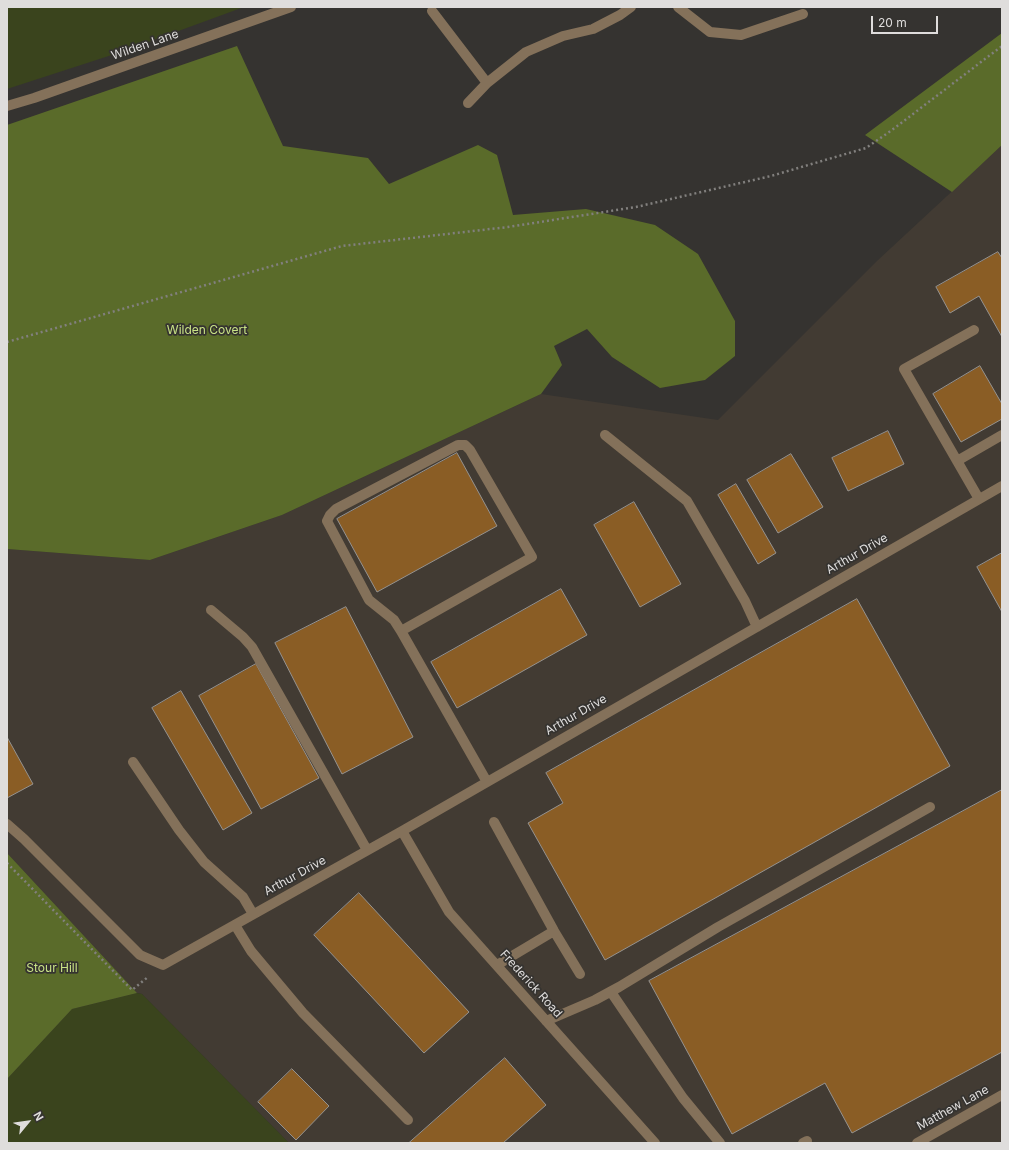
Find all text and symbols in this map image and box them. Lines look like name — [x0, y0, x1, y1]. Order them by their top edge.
scale bar — [873, 8, 940, 34]
text: 20 m — [878, 15, 907, 30]
street label: Wilden Lane — [110, 27, 180, 63]
park label: Wilden Covert — [167, 323, 247, 337]
street label: Arthur Drive — [824, 531, 890, 577]
street label: Arthur Drive — [543, 692, 609, 738]
street label: Arthur Drive — [261, 853, 329, 899]
street label: Frederick Road — [497, 947, 565, 1021]
park label: Stour Hill — [26, 961, 78, 975]
street label: Matthew Lane — [915, 1082, 991, 1134]
north arrow — [8, 1102, 48, 1142]
text: N — [30, 1109, 47, 1123]

